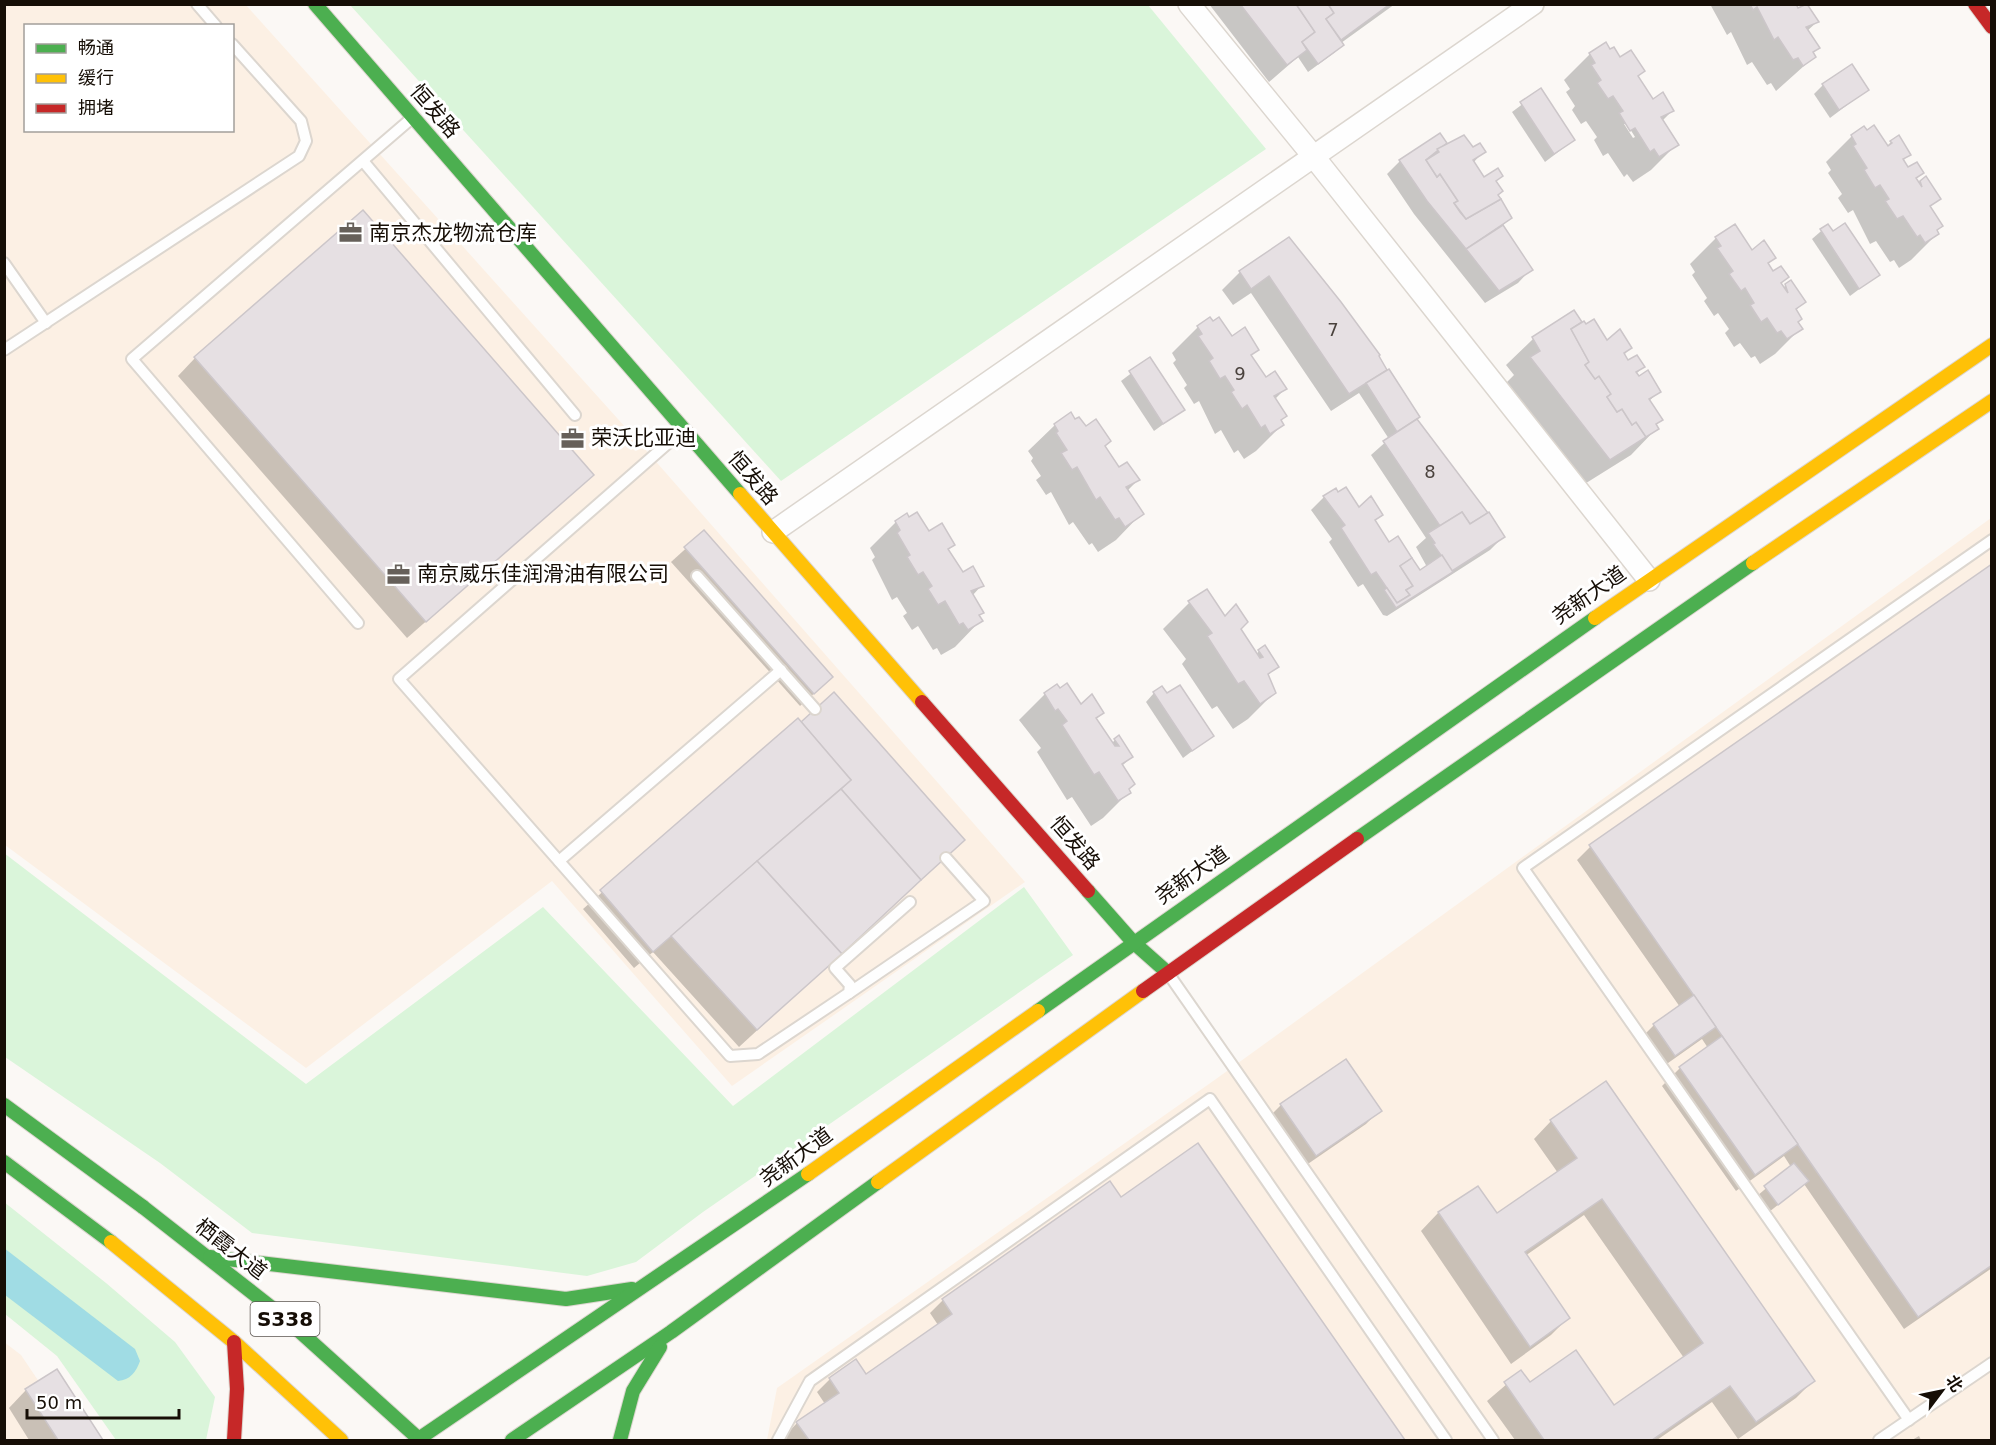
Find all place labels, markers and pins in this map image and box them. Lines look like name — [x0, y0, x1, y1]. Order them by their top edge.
office icon: 南京杰龙物流仓库 — [338, 220, 364, 246]
place label: 南京杰龙物流仓库 — [369, 221, 537, 245]
office icon: 荣沃比亚迪 — [560, 425, 586, 451]
place label: 荣沃比亚迪 — [591, 426, 696, 450]
office icon: 南京威乐佳润滑油有限公司 — [386, 561, 412, 587]
place label: 南京威乐佳润滑油有限公司 — [417, 562, 669, 586]

